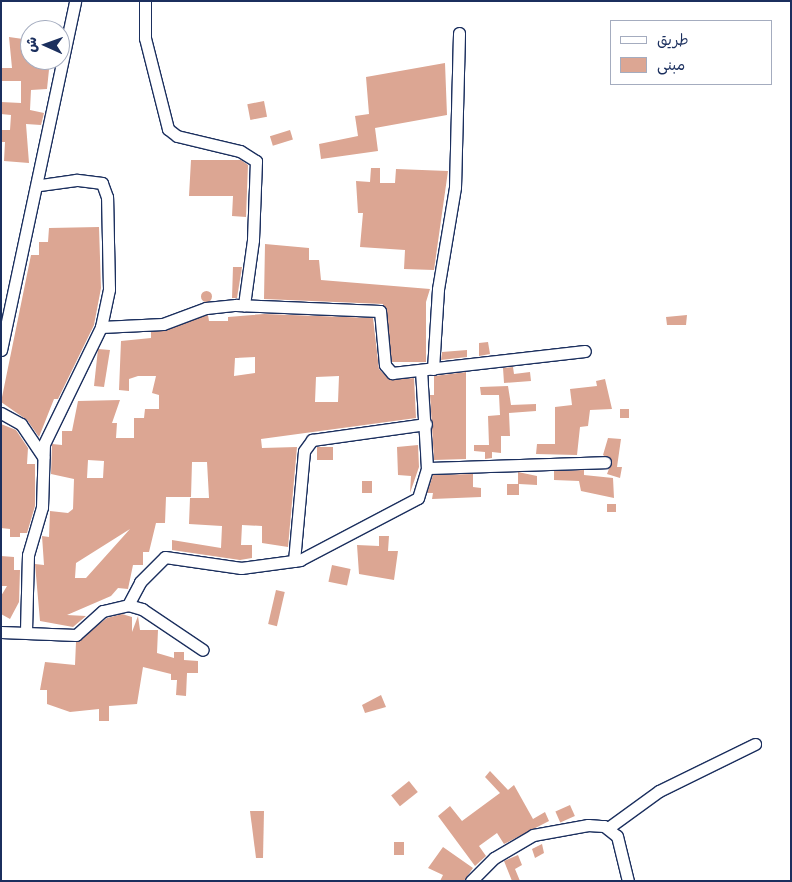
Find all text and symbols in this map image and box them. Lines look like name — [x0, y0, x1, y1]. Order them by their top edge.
north arrow — [20, 20, 70, 70]
legend — [610, 20, 772, 85]
text: طريق — [657, 27, 689, 50]
text: ش — [20, 36, 41, 53]
text: مبنى — [657, 52, 685, 75]

